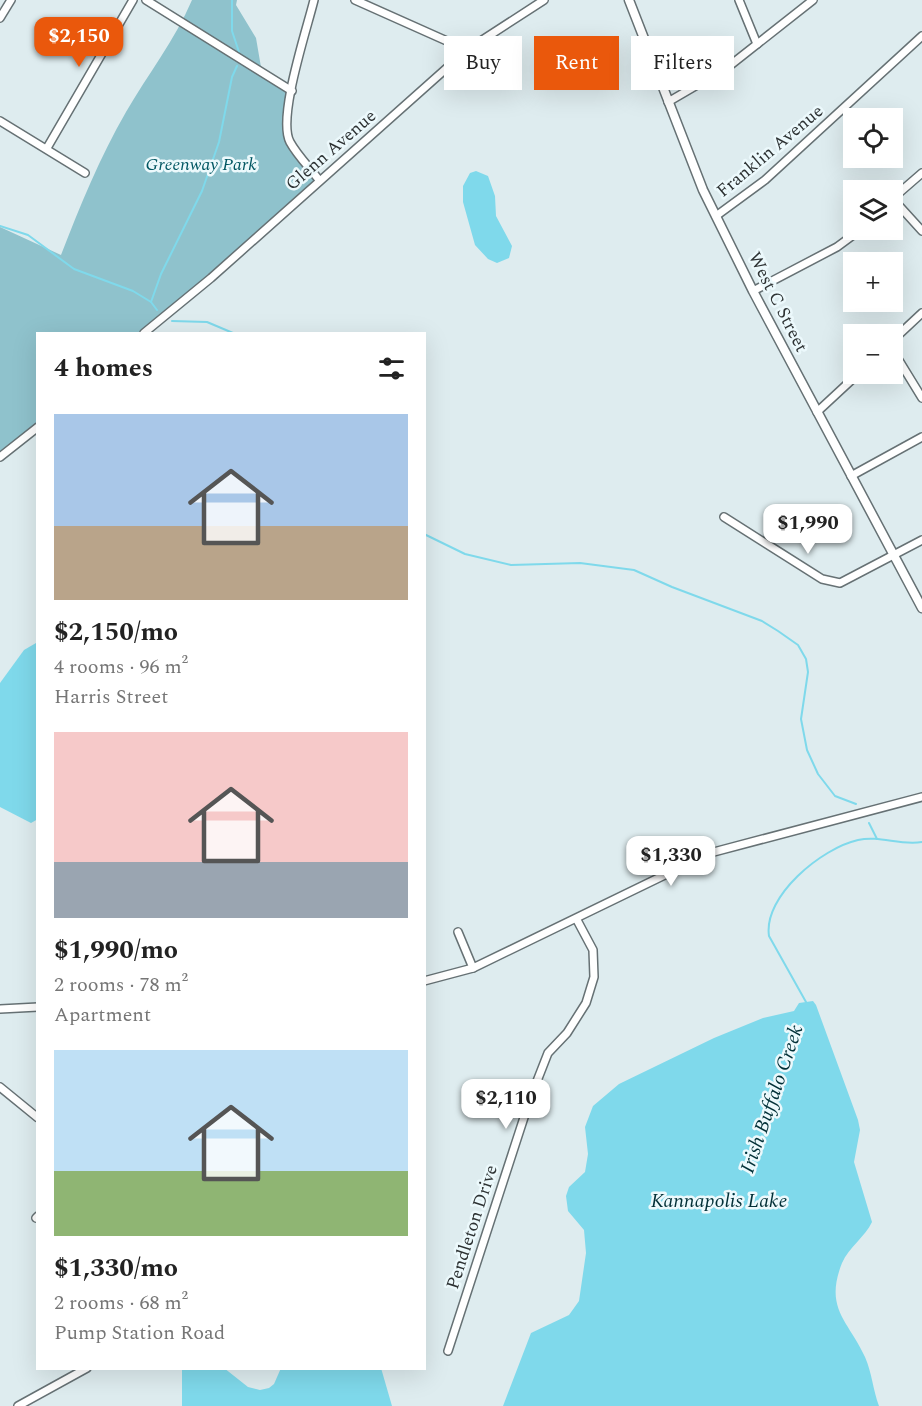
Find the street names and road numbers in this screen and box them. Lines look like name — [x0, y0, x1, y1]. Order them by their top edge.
street label: Franklin Avenue — [711, 98, 829, 204]
street label: Glenn Avenue — [280, 103, 382, 197]
street label: West C Street — [741, 247, 815, 357]
street label: Pendleton Drive — [439, 1161, 505, 1293]

